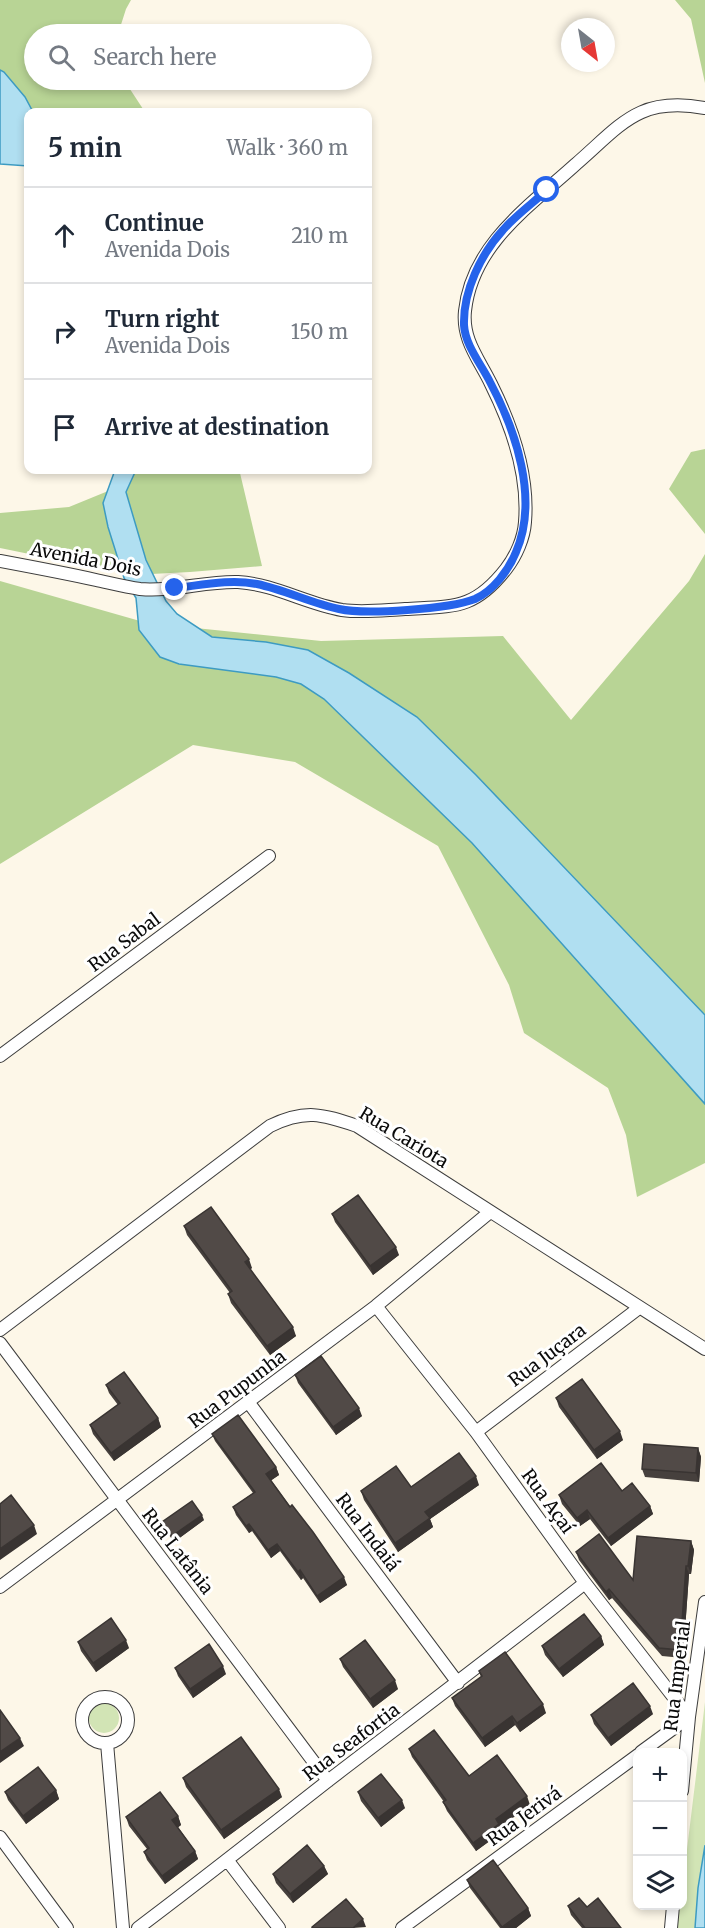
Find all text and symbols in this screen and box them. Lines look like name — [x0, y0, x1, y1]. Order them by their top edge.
north arrow — [561, 18, 615, 72]
search box — [24, 24, 372, 90]
icon: search — [45, 41, 78, 74]
text: Search here — [93, 43, 216, 71]
text: 5 min — [48, 131, 122, 164]
text: Walk · 360 m — [227, 135, 348, 160]
route start — [533, 176, 559, 202]
text: Continue — [105, 209, 204, 237]
icon: ahead — [48, 219, 81, 252]
text: 210 m — [291, 223, 348, 248]
text: Avenida Dois — [105, 237, 230, 262]
text: Turn right — [105, 305, 219, 333]
icon: right — [48, 315, 81, 348]
text: 150 m — [291, 319, 348, 344]
text: Avenida Dois — [105, 333, 230, 358]
icon: arrive — [48, 411, 81, 444]
text: Arrive at destination — [105, 413, 329, 441]
street label: Avenida Dois — [28, 537, 144, 581]
route end — [161, 574, 187, 600]
street label: Rua Sabal — [83, 907, 165, 977]
street label: Rua Cariota — [355, 1101, 453, 1173]
street label: Rua Juçara — [504, 1318, 591, 1392]
street label: Rua Pupunha — [184, 1345, 291, 1433]
street label: Rua Açaí — [517, 1464, 580, 1539]
street label: Rua Indaiá — [331, 1488, 405, 1576]
street label: Rua Latânia — [137, 1503, 219, 1599]
street label: Rua Imperial — [659, 1619, 695, 1733]
street label: Rua Seafortia — [298, 1698, 404, 1786]
map controls — [633, 1748, 687, 1910]
button: + — [633, 1748, 687, 1802]
street label: Rua Jerivá — [482, 1781, 566, 1851]
button: − — [633, 1802, 687, 1856]
button: layers — [633, 1856, 687, 1910]

